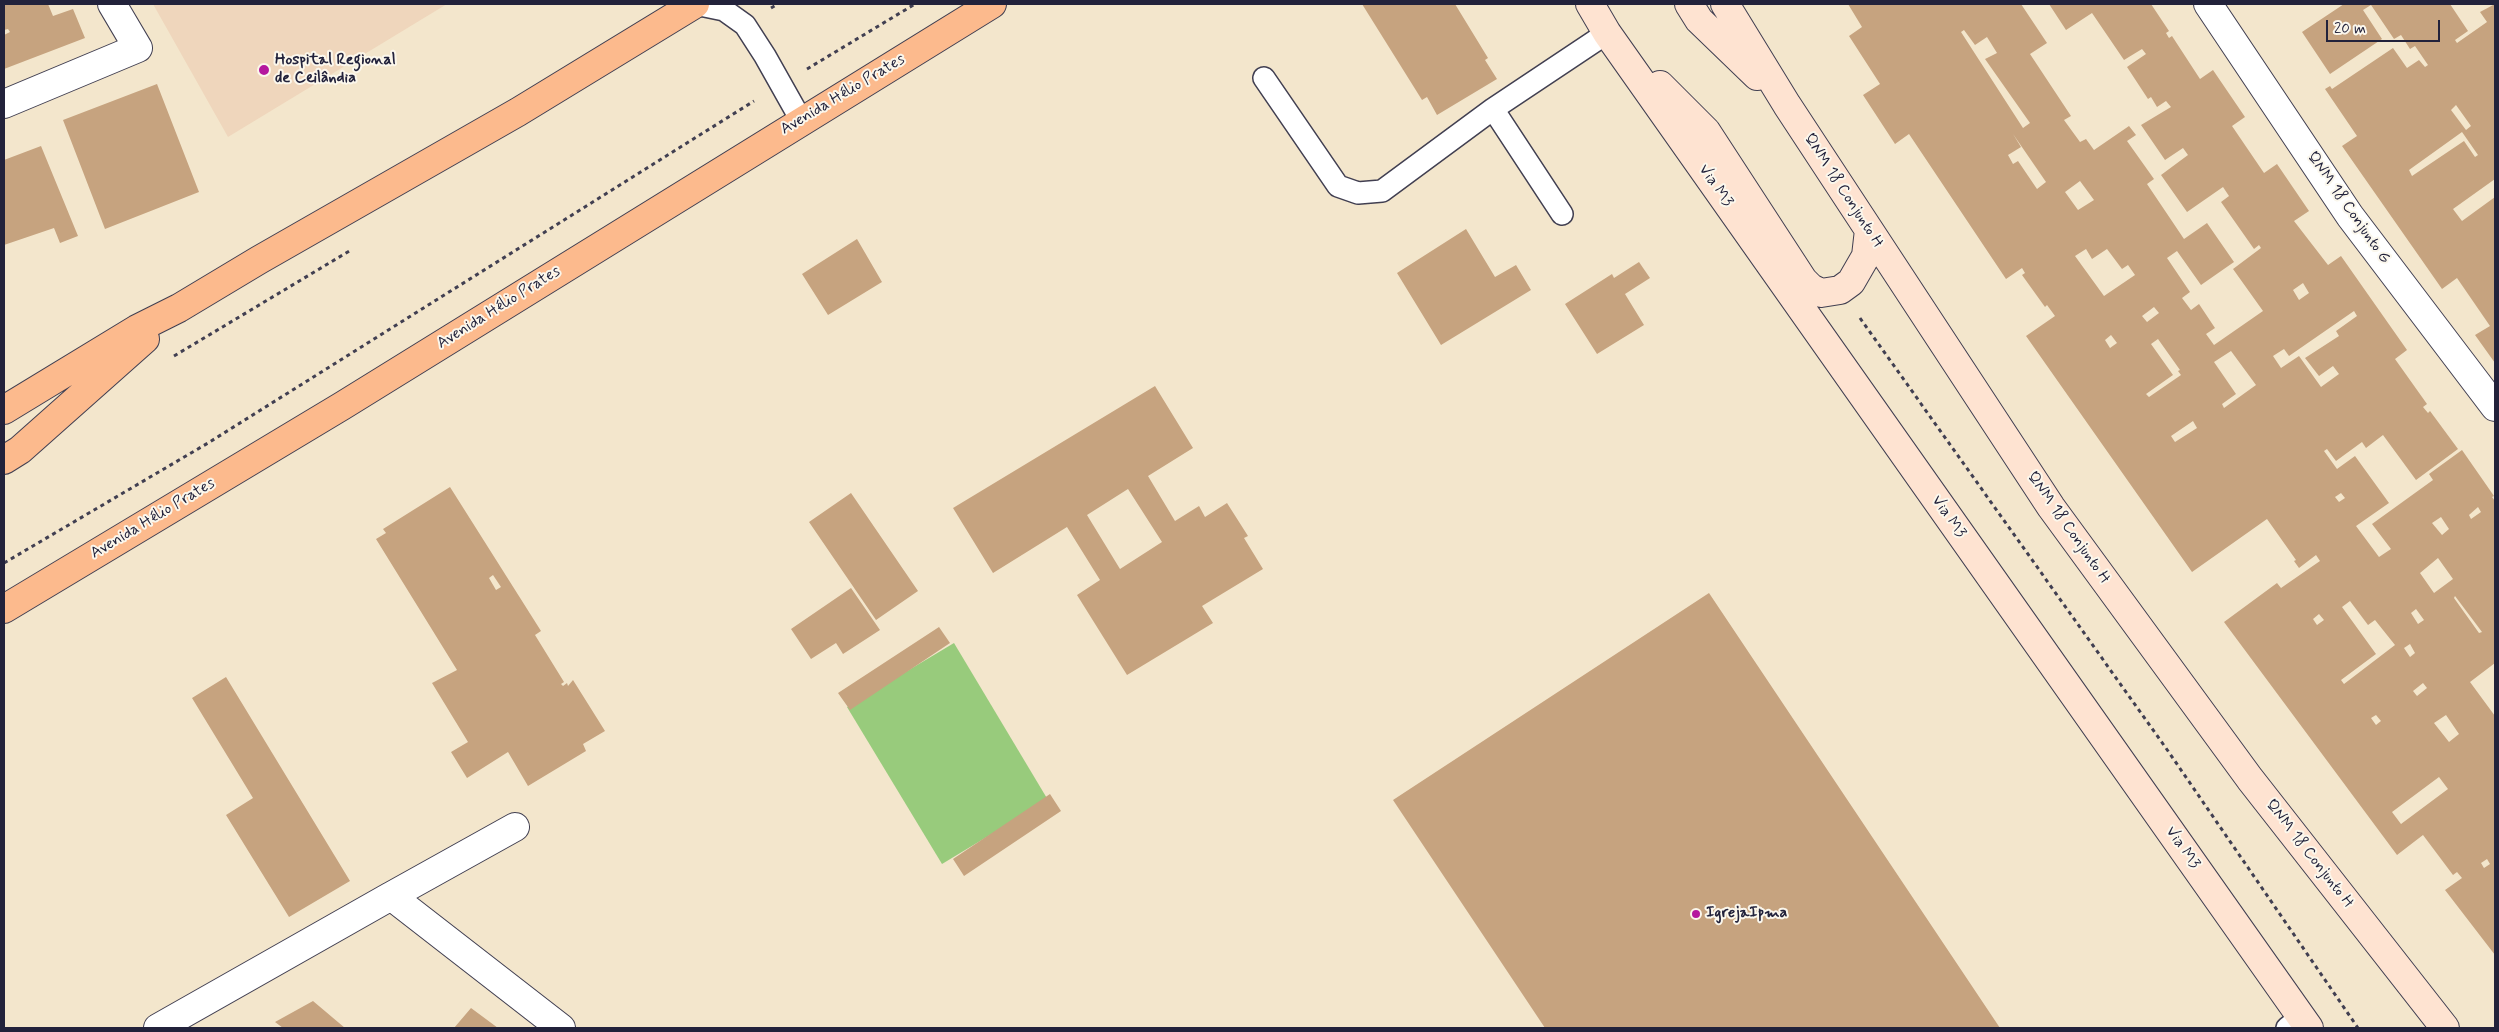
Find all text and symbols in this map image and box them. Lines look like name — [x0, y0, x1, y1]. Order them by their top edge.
scale bar — [2329, 10, 2443, 42]
text: 20 m — [2334, 19, 2366, 39]
street label: Avenida Hélio Prates — [777, 50, 909, 140]
place label: Hospital Regional de Ceilândia — [275, 51, 396, 89]
marker: Hospital Regional de Ceilândia — [257, 63, 271, 77]
street label: QNM 18 Conjunto H — [1799, 130, 1887, 252]
street label: QNM 18 Conjunto G — [2302, 148, 2394, 268]
street label: Via M3 — [1694, 161, 1736, 211]
street label: Avenida Hélio Prates — [434, 262, 564, 354]
street label: QNM 18 Conjunto H — [2022, 468, 2114, 588]
street label: Avenida Hélio Prates — [87, 474, 219, 564]
street label: Via M3 — [1927, 492, 1969, 542]
street label: QNM 18 Conjunto H — [2261, 796, 2357, 912]
street label: Via M3 — [2161, 823, 2203, 873]
place label: IgrejaIpma — [1706, 904, 1787, 924]
marker: IgrejaIpma — [1690, 908, 1702, 920]

